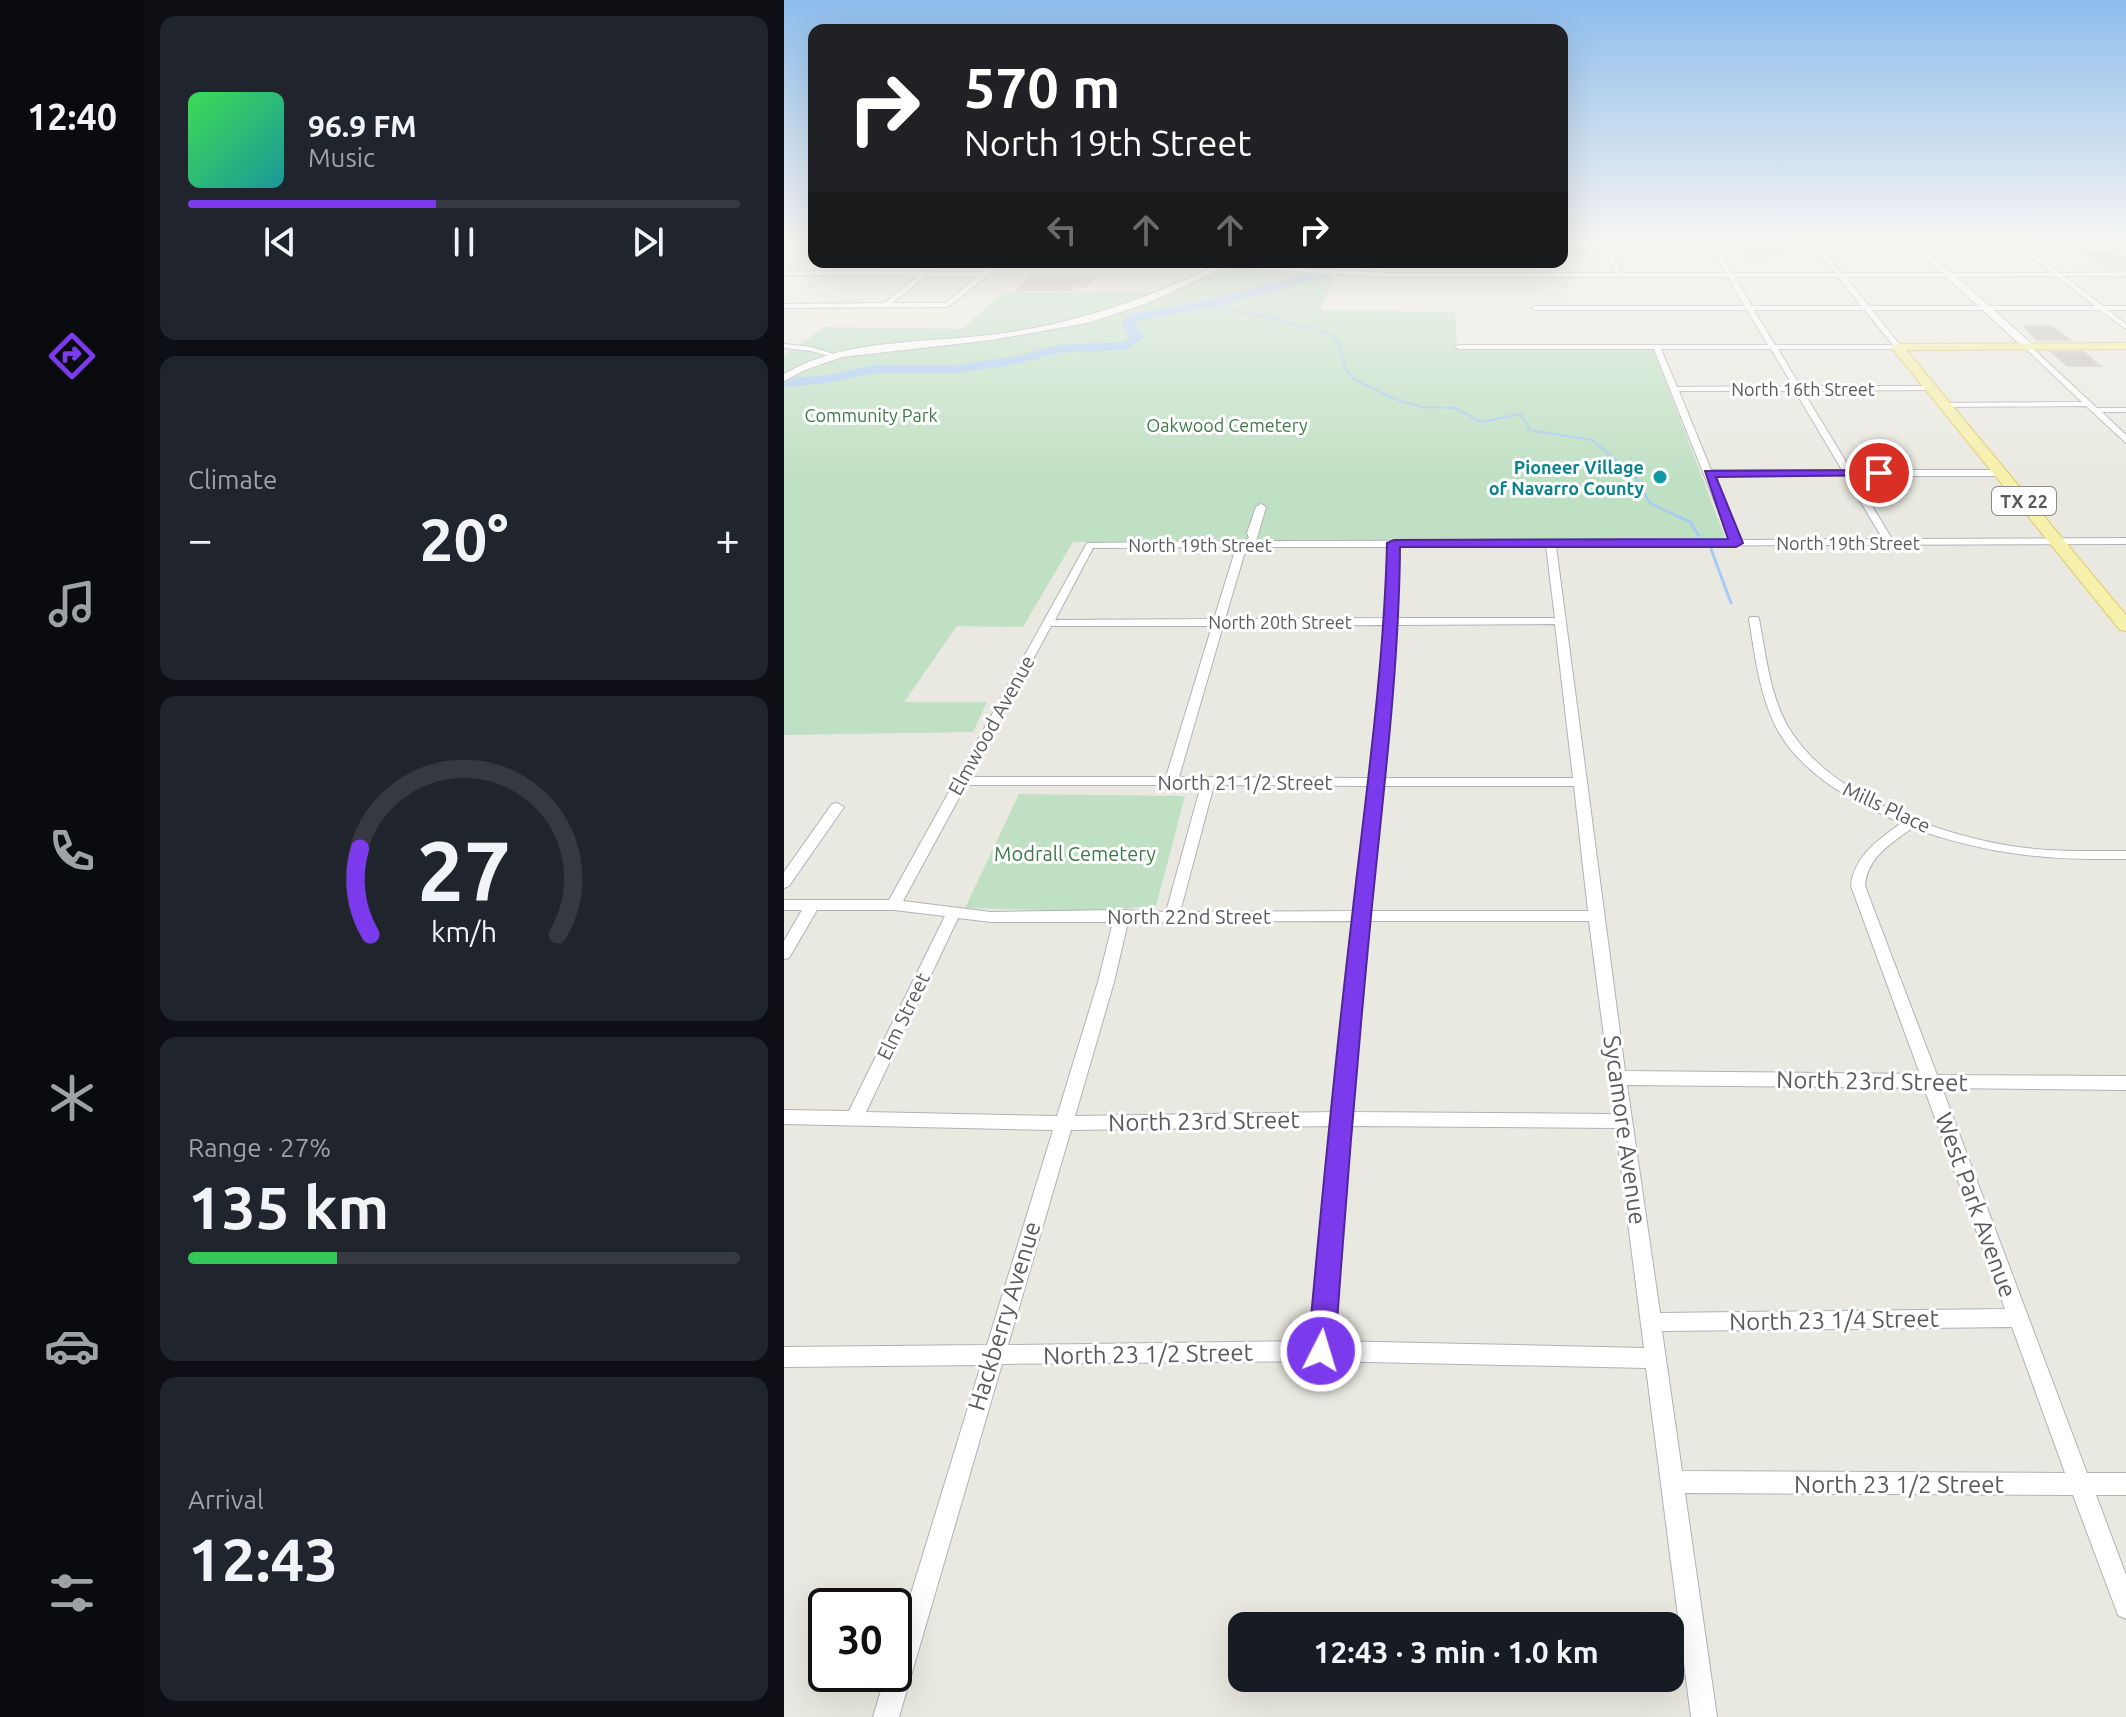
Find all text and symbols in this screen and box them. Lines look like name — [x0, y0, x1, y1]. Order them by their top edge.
icon: right — [832, 56, 936, 160]
text: 570 m — [964, 56, 1120, 119]
text: 12:40 — [27, 96, 117, 137]
text: 96.9 FM — [308, 109, 417, 143]
text: North 19th Street — [964, 122, 1251, 163]
text: Music — [308, 143, 375, 172]
icon: left — [1040, 208, 1084, 252]
icon: ahead — [1124, 208, 1168, 252]
icon: ahead — [1208, 208, 1252, 252]
icon: right — [1292, 208, 1336, 252]
icon: previous — [258, 220, 302, 264]
icon: pause — [442, 220, 486, 264]
icon: next — [626, 220, 670, 264]
icon: directions — [44, 328, 100, 384]
street label: North 16th Street — [1731, 379, 1875, 399]
park label: Community Park — [804, 405, 938, 425]
park label: Oakwood Cemetery — [1146, 415, 1308, 435]
pin — [1845, 439, 1913, 507]
icon: arrive — [1857, 451, 1901, 495]
place label: Pioneer Village of Navarro County — [1489, 457, 1644, 498]
text: Climate — [188, 465, 277, 494]
marker: Pioneer Village of Navarro County — [1651, 468, 1669, 486]
road number: TX 22 — [1992, 487, 2056, 515]
text: 20° — [420, 505, 508, 572]
text: − — [188, 514, 213, 563]
text: + — [715, 514, 740, 563]
street label: North 19th Street — [1776, 533, 1920, 553]
street label: North 19th Street — [1128, 535, 1272, 555]
icon: music — [44, 576, 100, 632]
street label: North 20th Street — [1208, 612, 1352, 632]
street label: Elmwood Avenue — [943, 651, 1039, 799]
street label: North 21 1/2 Street — [1158, 771, 1333, 794]
street label: Mills Place — [1840, 777, 1934, 837]
text: 27 — [417, 822, 511, 916]
icon: phone — [44, 823, 100, 879]
park label: Modrall Cemetery — [994, 842, 1156, 865]
street label: North 22nd Street — [1107, 905, 1271, 928]
text: km/h — [431, 915, 497, 947]
street label: Elm Street — [872, 969, 934, 1063]
street label: Sycamore Avenue — [1598, 1034, 1652, 1226]
street label: North 23rd Street — [1776, 1066, 1969, 1096]
icon: climate — [44, 1070, 100, 1126]
street label: North 23rd Street — [1108, 1106, 1301, 1136]
street label: West Park Avenue — [1930, 1109, 2022, 1301]
text: Range · 27% — [188, 1133, 331, 1162]
text: 135 km — [188, 1173, 389, 1240]
street label: Hackberry Avenue — [962, 1218, 1046, 1414]
street label: North 23 1/4 Street — [1729, 1305, 1940, 1335]
position arrow — [1279, 1309, 1363, 1393]
icon: car — [44, 1318, 100, 1374]
street label: North 23 1/2 Street — [1043, 1339, 1254, 1369]
street label: North 23 1/2 Street — [1794, 1471, 2005, 1498]
text: Arrival — [188, 1485, 264, 1514]
text: 12:43 — [188, 1525, 338, 1592]
icon: filters — [44, 1565, 100, 1621]
speed limit sign: 30 — [808, 1588, 912, 1692]
text: 12:43 · 3 min · 1.0 km — [1313, 1635, 1599, 1669]

